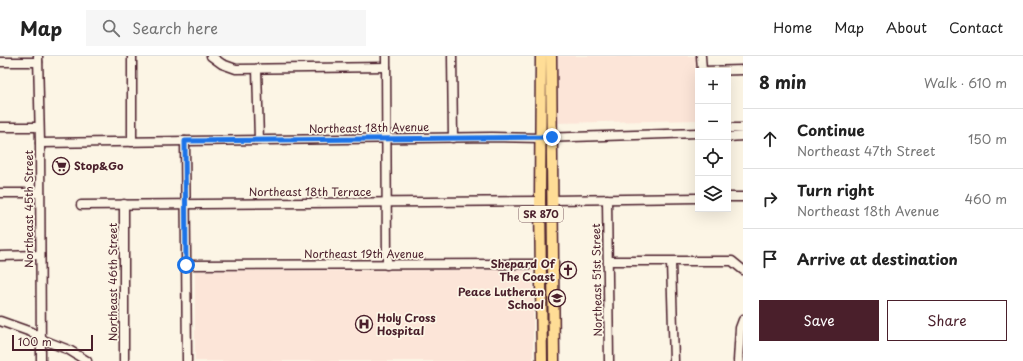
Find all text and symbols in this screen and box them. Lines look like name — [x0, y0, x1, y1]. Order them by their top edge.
search box — [86, 10, 366, 46]
text: Map — [20, 14, 62, 42]
text: Search here — [132, 16, 218, 39]
icon: search — [100, 17, 122, 39]
text: Home — [773, 17, 812, 38]
text: Map — [834, 17, 864, 38]
text: About — [886, 17, 927, 38]
text: Contact — [949, 17, 1003, 38]
map controls — [695, 68, 731, 212]
button: + — [695, 68, 731, 104]
text: 8 min — [759, 69, 807, 95]
text: Walk · 610 m — [924, 73, 1007, 92]
button: − — [695, 104, 731, 140]
street label: Northeast 18th Avenue — [309, 118, 429, 137]
text: Continue — [797, 118, 865, 141]
route end — [543, 128, 561, 146]
icon: ahead — [759, 128, 781, 150]
text: 150 m — [968, 129, 1007, 148]
button: locate — [695, 140, 731, 176]
text: Northeast 47th Street — [797, 141, 935, 160]
street label: Northeast 45th Street — [20, 149, 37, 268]
supermarket icon: Stop&Go — [51, 156, 71, 176]
place label: Stop&Go — [74, 157, 124, 174]
button: layers — [695, 176, 731, 212]
text: Turn right — [797, 178, 874, 201]
street label: Northeast 18th Terrace — [249, 183, 371, 200]
icon: right — [759, 188, 781, 210]
text: 460 m — [964, 189, 1007, 208]
text: Northeast 18th Avenue — [797, 201, 939, 220]
road number: SR 870 — [519, 206, 563, 222]
street label: Northeast 46th Street — [104, 222, 121, 341]
street label: Northeast 51st Street — [587, 223, 606, 337]
street label: Northeast 19th Avenue — [304, 245, 424, 262]
text: Arrive at destination — [797, 247, 958, 270]
icon: arrive — [759, 248, 781, 270]
place label: Shepard Of The Coast — [491, 255, 556, 285]
route start — [177, 256, 195, 274]
church icon: Shepard Of The Coast — [558, 260, 578, 280]
place label: Peace Lutheran School — [458, 283, 544, 313]
school or university icon: Peace Lutheran School — [547, 288, 567, 308]
button: Save — [759, 300, 879, 341]
button: Share — [887, 300, 1007, 341]
place label: Holy Cross Hospital — [377, 309, 436, 339]
hospital icon: Holy Cross Hospital — [354, 314, 374, 334]
scale bar — [12, 333, 93, 352]
text: 100 m — [18, 333, 52, 350]

